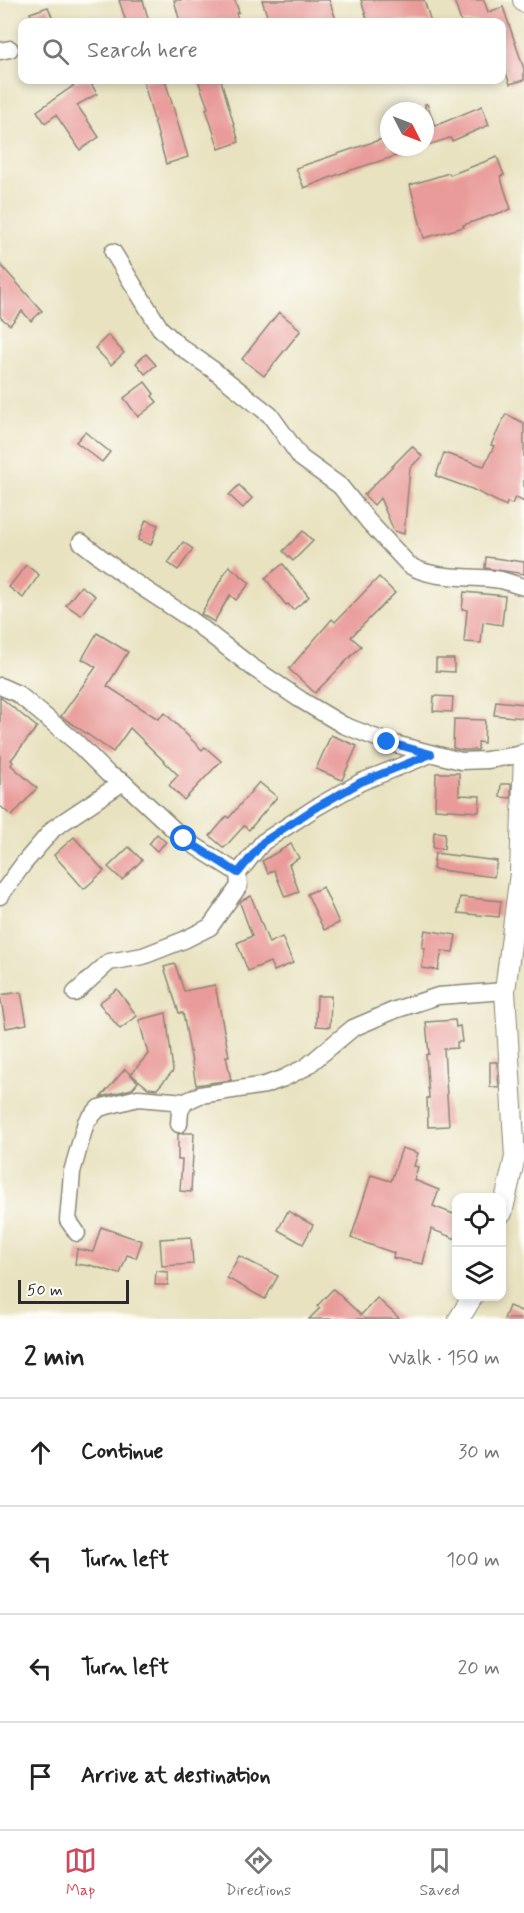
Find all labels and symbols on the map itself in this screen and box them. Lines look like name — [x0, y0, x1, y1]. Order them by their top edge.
north arrow — [380, 102, 434, 156]
route end — [373, 728, 399, 754]
route start — [170, 825, 196, 851]
scale bar — [18, 1277, 129, 1304]

